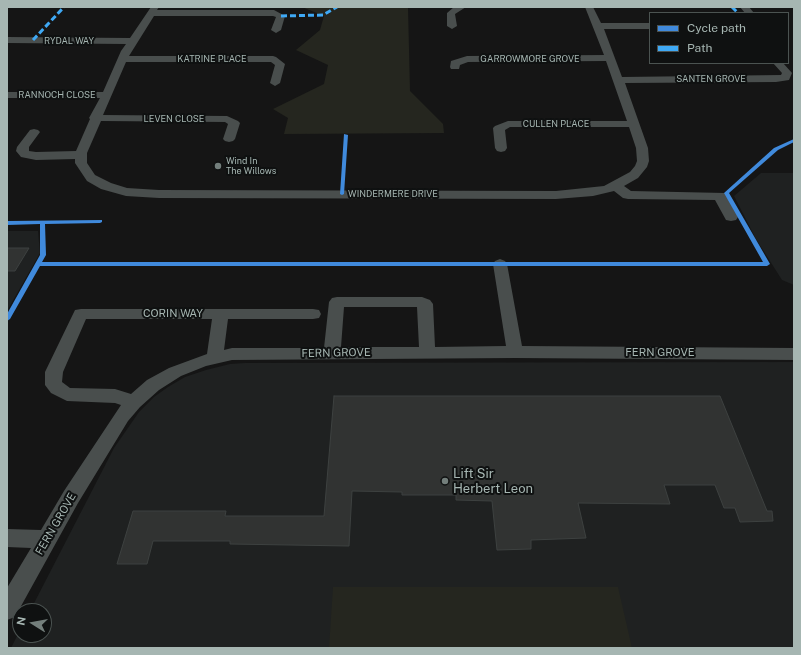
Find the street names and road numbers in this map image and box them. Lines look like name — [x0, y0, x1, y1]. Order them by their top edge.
street label: RYDAL WAY — [44, 36, 94, 46]
street label: KATRINE PLACE — [177, 54, 247, 64]
street label: GARROWMORE GROVE — [480, 54, 580, 64]
street label: SANTEN GROVE — [676, 74, 746, 84]
street label: RANNOCH CLOSE — [18, 90, 96, 100]
street label: LEVEN CLOSE — [144, 114, 204, 124]
street label: CULLEN PLACE — [523, 119, 589, 129]
street label: WINDERMERE DRIVE — [348, 189, 438, 199]
street label: CORIN WAY — [143, 307, 203, 321]
street label: FERN GROVE — [301, 346, 371, 360]
street label: FERN GROVE — [625, 346, 695, 360]
street label: FERN GROVE — [33, 491, 79, 557]

